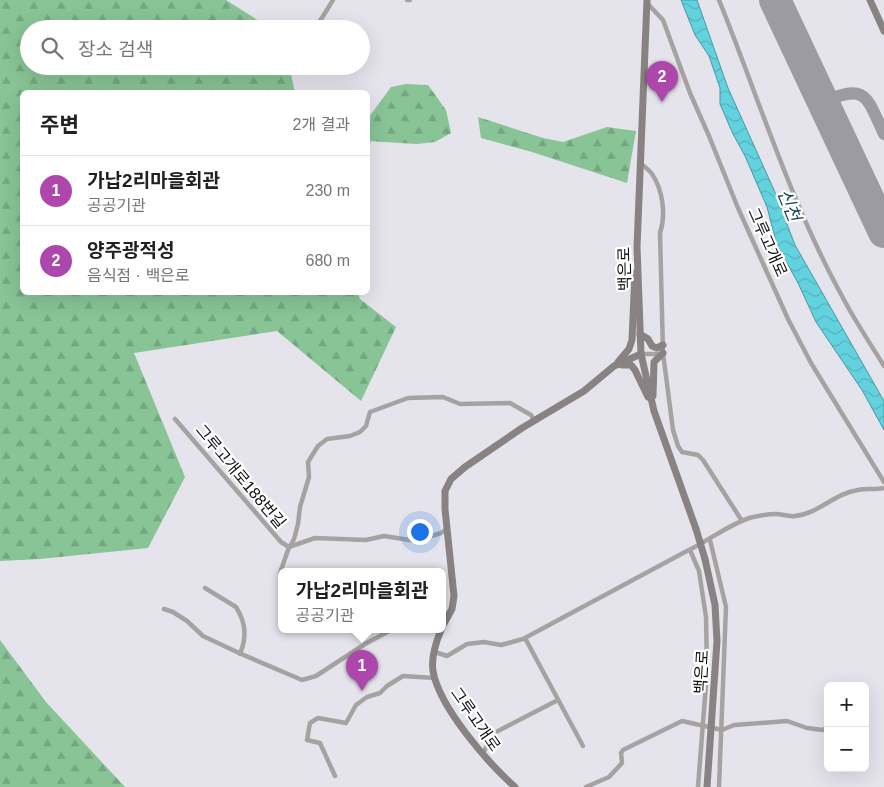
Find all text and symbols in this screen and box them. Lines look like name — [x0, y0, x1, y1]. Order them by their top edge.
search box — [20, 20, 370, 75]
icon: search — [38, 34, 66, 62]
text: 장소 검색 — [78, 39, 153, 60]
pin: 2 — [646, 61, 678, 102]
text: 주변 — [40, 113, 79, 136]
text: 2개 결과 — [292, 116, 350, 133]
text: 가납2리마을회관 — [87, 170, 220, 191]
text: 1 — [52, 182, 60, 199]
text: 230 m — [306, 182, 350, 199]
water label: 신천 — [774, 186, 805, 226]
text: 공공기관 — [87, 197, 146, 214]
street label: 그루고개로 — [745, 205, 790, 280]
text: 양주광적성 — [87, 240, 174, 261]
street label: 백은로 — [616, 246, 633, 291]
text: 2 — [52, 252, 60, 269]
text: 680 m — [306, 252, 350, 269]
text: 음식점 · 백은로 — [87, 267, 190, 284]
street label: 그루고개로188번길 — [192, 421, 289, 531]
your location — [407, 519, 433, 545]
popup — [278, 568, 446, 633]
text: 가납2리마을회관 — [296, 580, 428, 601]
text: 공공기관 — [296, 607, 354, 624]
street label: 백은로 — [692, 649, 711, 695]
pin: 1 — [346, 650, 378, 691]
map controls — [824, 682, 869, 772]
button: + — [824, 682, 869, 727]
street label: 그루고개로 — [448, 684, 504, 755]
button: − — [824, 727, 869, 772]

